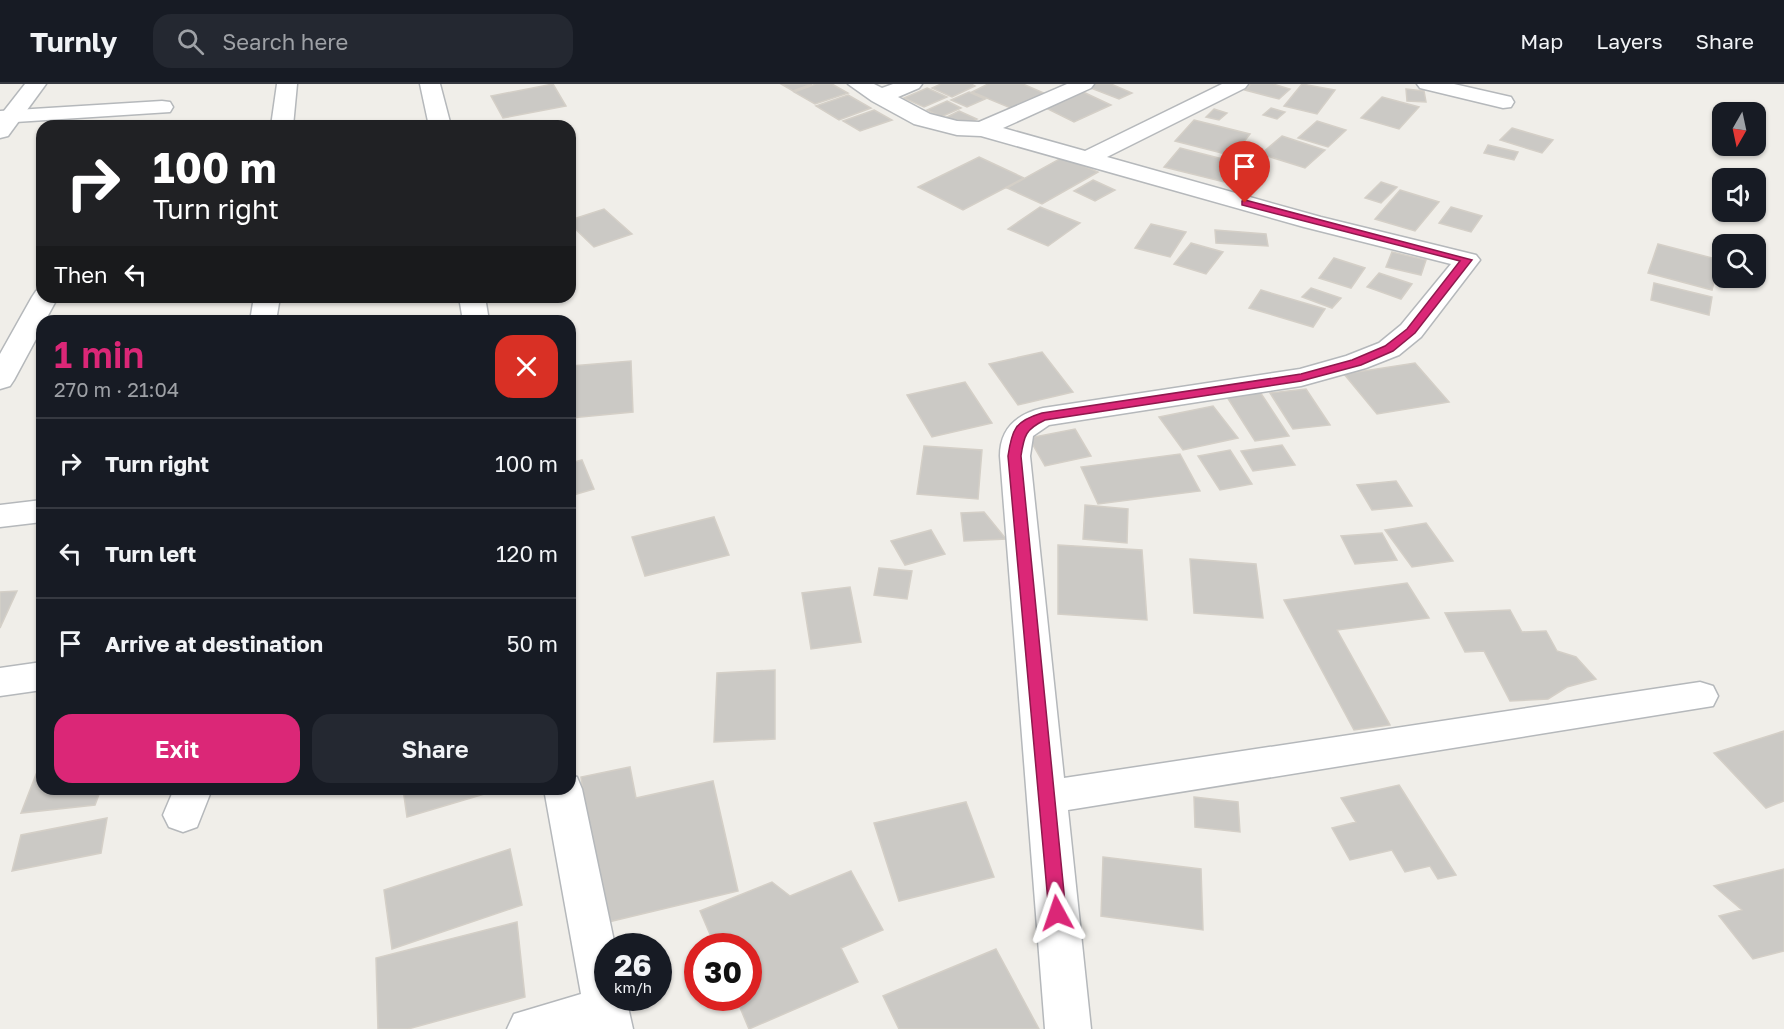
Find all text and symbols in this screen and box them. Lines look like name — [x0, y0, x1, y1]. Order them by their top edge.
search box — [153, 14, 573, 68]
text: Turnly — [30, 25, 117, 58]
icon: search — [174, 25, 207, 58]
text: Search here — [222, 28, 348, 55]
text: Map — [1520, 28, 1563, 54]
text: Layers — [1596, 28, 1663, 54]
text: Share — [1696, 28, 1754, 54]
north arrow — [1712, 102, 1766, 156]
map controls — [1712, 102, 1766, 288]
pin — [1219, 141, 1270, 203]
text: 100 m — [153, 142, 276, 192]
icon: right — [54, 144, 132, 222]
icon: arrive — [1228, 150, 1261, 183]
button: sound — [1712, 168, 1766, 222]
text: Turn right — [153, 193, 279, 225]
button: search — [1712, 234, 1766, 288]
icon: left — [119, 258, 152, 291]
text: Then — [54, 261, 107, 288]
text: 1 min — [54, 333, 144, 376]
button: close — [495, 335, 558, 398]
text: 270 m · 21:04 — [54, 377, 179, 401]
icon: right — [54, 447, 87, 480]
text: Turn right — [105, 450, 209, 477]
text: 100 m — [495, 450, 558, 477]
icon: left — [54, 537, 87, 570]
text: Turn left — [105, 540, 196, 567]
text: 120 m — [496, 540, 558, 567]
icon: arrive — [54, 627, 87, 660]
text: Arrive at destination — [105, 630, 323, 657]
text: 50 m — [507, 630, 558, 657]
button: Exit — [54, 714, 300, 783]
button: Share — [312, 714, 558, 783]
position arrow — [1025, 881, 1089, 945]
speed limit sign: 30 — [684, 933, 762, 1011]
text: 26 — [614, 947, 652, 983]
text: km/h — [614, 978, 652, 996]

